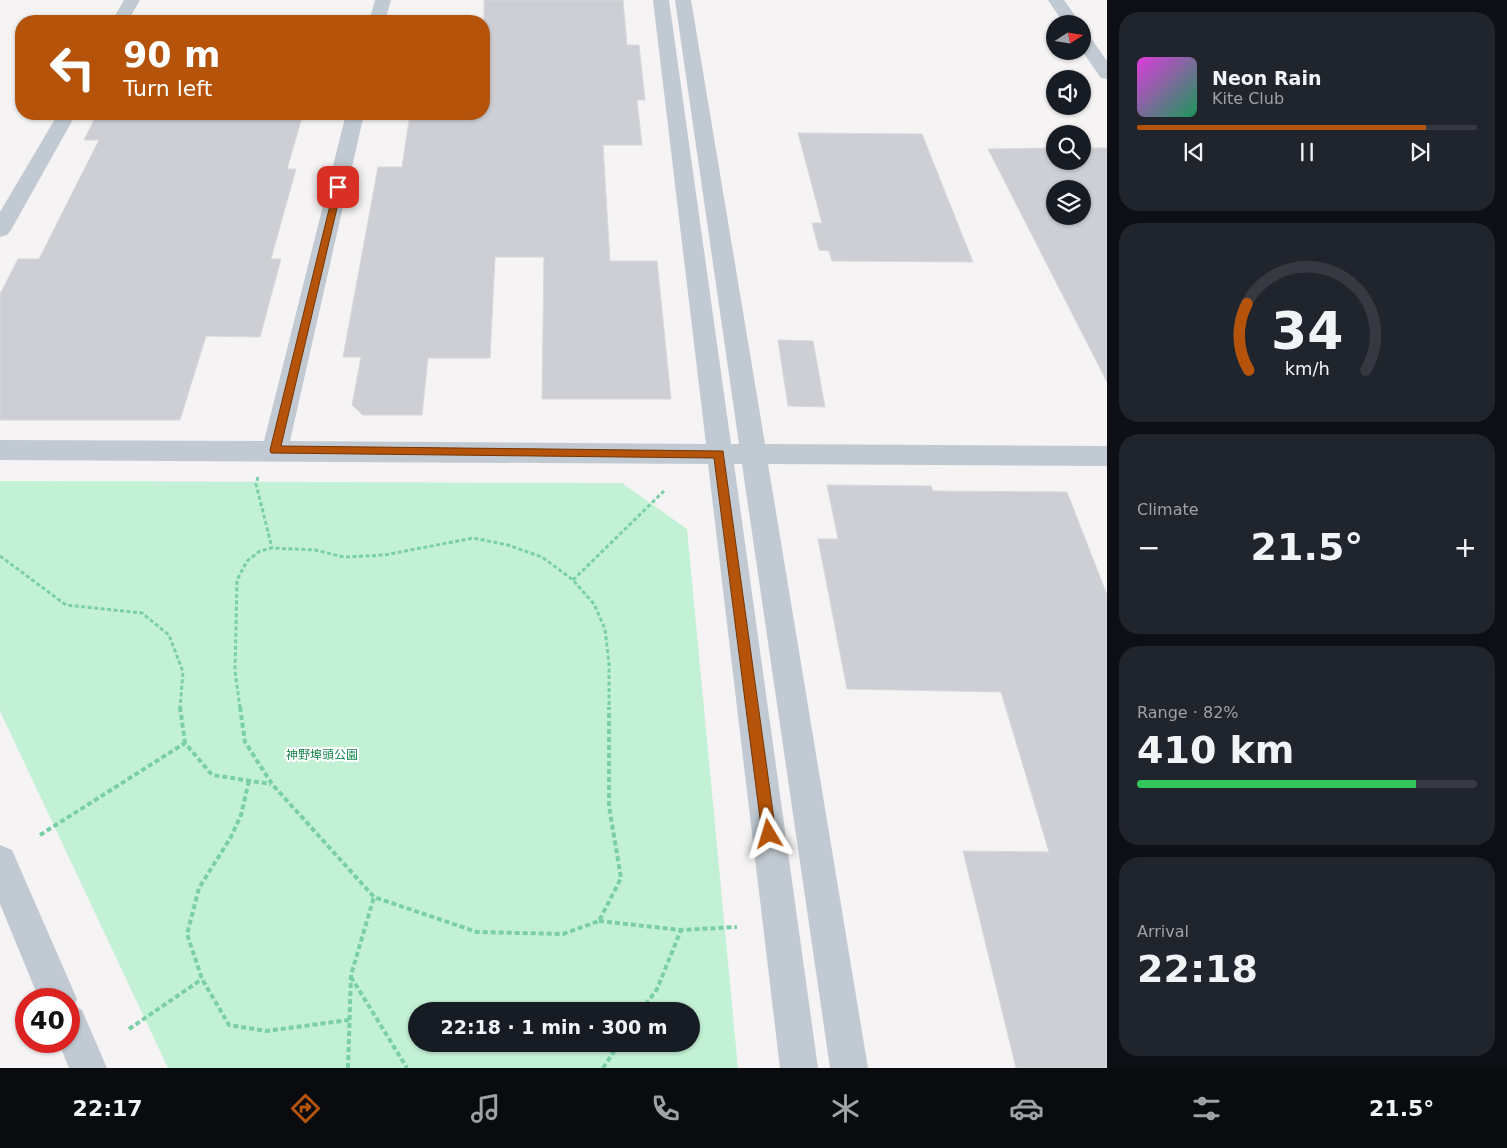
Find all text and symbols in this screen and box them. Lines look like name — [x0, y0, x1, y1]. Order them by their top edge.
north arrow — [1046, 15, 1091, 60]
map controls — [1046, 15, 1091, 225]
icon: left — [40, 35, 105, 100]
text: 90 m — [123, 35, 220, 75]
text: Neon Rain — [1212, 67, 1321, 89]
button: sound — [1046, 70, 1091, 115]
text: Turn left — [123, 76, 212, 101]
text: Kite Club — [1212, 89, 1284, 108]
button: search — [1046, 125, 1091, 170]
icon: previous — [1180, 138, 1208, 166]
icon: pause — [1293, 138, 1321, 166]
icon: next — [1406, 138, 1434, 166]
pin — [317, 166, 359, 208]
icon: arrive — [324, 173, 352, 201]
button: layers — [1046, 180, 1091, 225]
text: 34 — [1271, 301, 1343, 361]
text: km/h — [1284, 358, 1330, 379]
text: Climate — [1137, 500, 1199, 519]
text: 21.5° — [1251, 525, 1363, 569]
text: − — [1137, 531, 1160, 564]
text: + — [1454, 531, 1477, 564]
text: Range · 82% — [1137, 703, 1239, 722]
text: 410 km — [1137, 728, 1294, 772]
park label: 神野埠頭公園 — [286, 748, 358, 762]
position arrow — [742, 807, 794, 859]
text: Arrival — [1137, 922, 1189, 941]
text: 22:18 — [1137, 947, 1258, 991]
speed limit sign: 40 — [15, 988, 80, 1053]
text: 22:18 · 1 min · 300 m — [440, 1016, 668, 1038]
icon: directions — [288, 1091, 323, 1126]
icon: music — [468, 1091, 503, 1126]
icon: phone — [648, 1091, 683, 1126]
icon: climate — [828, 1091, 863, 1126]
icon: car — [1009, 1091, 1044, 1126]
icon: filters — [1189, 1091, 1224, 1126]
text: 22:17 — [73, 1096, 143, 1121]
text: 21.5° — [1369, 1096, 1434, 1121]

